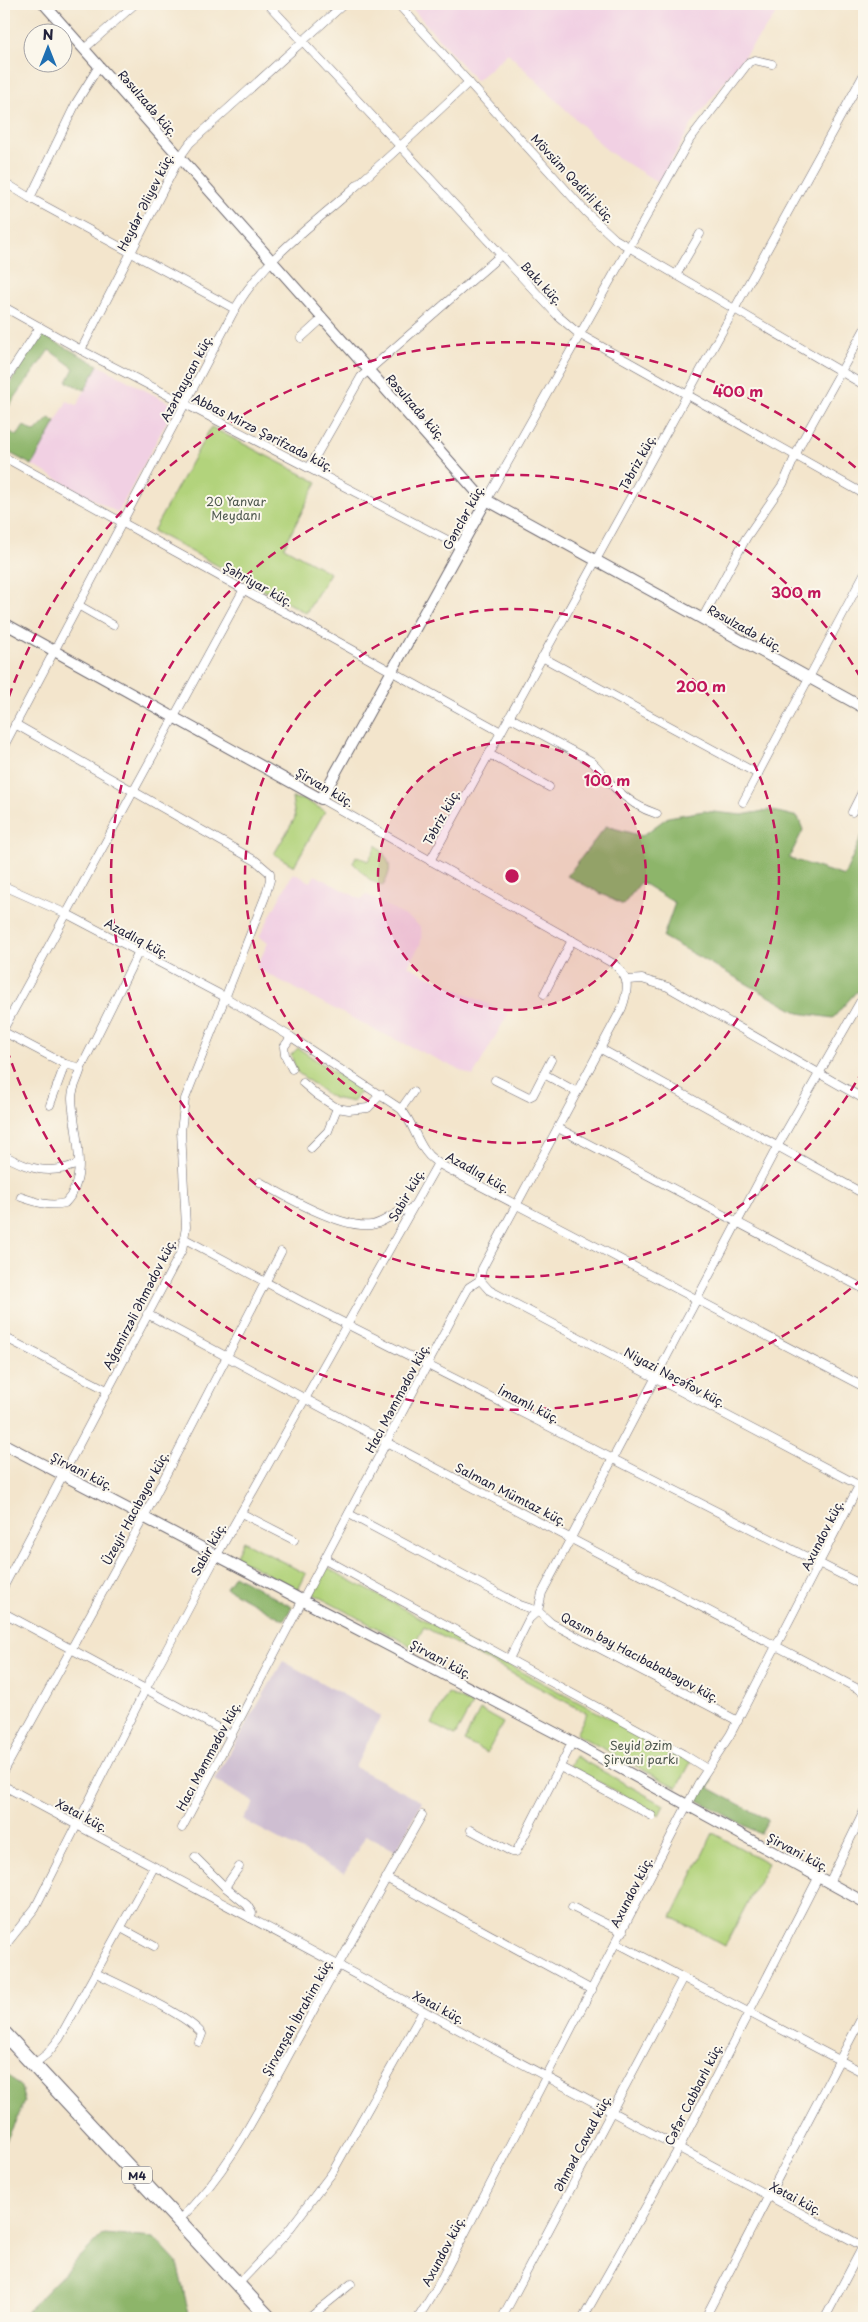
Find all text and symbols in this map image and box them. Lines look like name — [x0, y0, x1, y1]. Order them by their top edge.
north arrow — [22, 22, 72, 72]
text: N — [42, 24, 54, 45]
street label: Rəsulzadə küç. — [114, 66, 182, 140]
street label: Mövsüm Qədirli küç. — [527, 130, 619, 226]
street label: Heydər Əliyev küç. — [113, 150, 177, 254]
street label: Bakı küç. — [517, 257, 567, 309]
street label: Azərbaycan küç. — [155, 331, 217, 425]
street label: Rəsulzadə küç. — [382, 370, 450, 444]
text: 400 m — [713, 379, 763, 402]
street label: Abbas Mirzə Şərifzadə küç. — [189, 388, 337, 476]
street label: Təbriz küç. — [614, 431, 660, 493]
street label: Gənclər küç. — [438, 481, 488, 553]
park label: 20 Yanvar Meydanı — [206, 492, 266, 524]
street label: Şəhriyar küç. — [220, 557, 296, 611]
text: 300 m — [771, 580, 821, 603]
street label: Rəsulzadə küç. — [704, 600, 786, 656]
text: 200 m — [676, 674, 726, 697]
street label: Şirvan küç. — [293, 763, 357, 811]
text: 100 m — [584, 768, 630, 791]
street label: Təbriz küç. — [418, 786, 464, 848]
centre of rings — [503, 867, 521, 885]
street label: Azadlıq küç. — [102, 913, 172, 963]
street label: Azadlıq küç. — [443, 1147, 513, 1197]
street label: Sabir küç. — [384, 1165, 428, 1225]
street label: Ağamirzəli Əhmədov küç. — [98, 1235, 180, 1373]
street label: Hacı Məmmədov küç. — [360, 1340, 434, 1456]
street label: Niyazi Nəcəfov küç. — [621, 1343, 729, 1411]
street label: İmamlı küç. — [495, 1381, 563, 1427]
street label: Şirvani küç. — [48, 1448, 116, 1494]
street label: Üzeyir Hacıbəyov küç. — [97, 1448, 173, 1568]
street label: Salman Mümtaz küç. — [452, 1458, 570, 1530]
street label: Axundov küç. — [796, 1497, 848, 1573]
street label: Sabir küç. — [186, 1519, 230, 1579]
street label: Qasım bəy Hacıbababəyov küç. — [558, 1607, 722, 1707]
street label: Şirvani küç. — [407, 1635, 475, 1683]
street label: Hacı Məmmədov küç. — [171, 1698, 245, 1814]
park label: Seyid Əzim Şirvani parkı — [603, 1736, 679, 1768]
street label: Xətai küç. — [53, 1794, 111, 1836]
street label: Şirvani küç. — [764, 1828, 832, 1876]
street label: Axundov küç. — [605, 1854, 657, 1930]
street label: Şirvanşah İbrahim küç. — [257, 1955, 337, 2079]
street label: Xətai küç. — [410, 1986, 468, 2028]
street label: Cəfər Cabbarlı küç. — [659, 2040, 727, 2148]
street label: Əhməd Cavad küç. — [549, 2091, 615, 2195]
road number: M4 — [122, 2166, 152, 2184]
street label: Xətai küç. — [767, 2177, 825, 2219]
street label: Axundov küç. — [417, 2213, 469, 2289]

